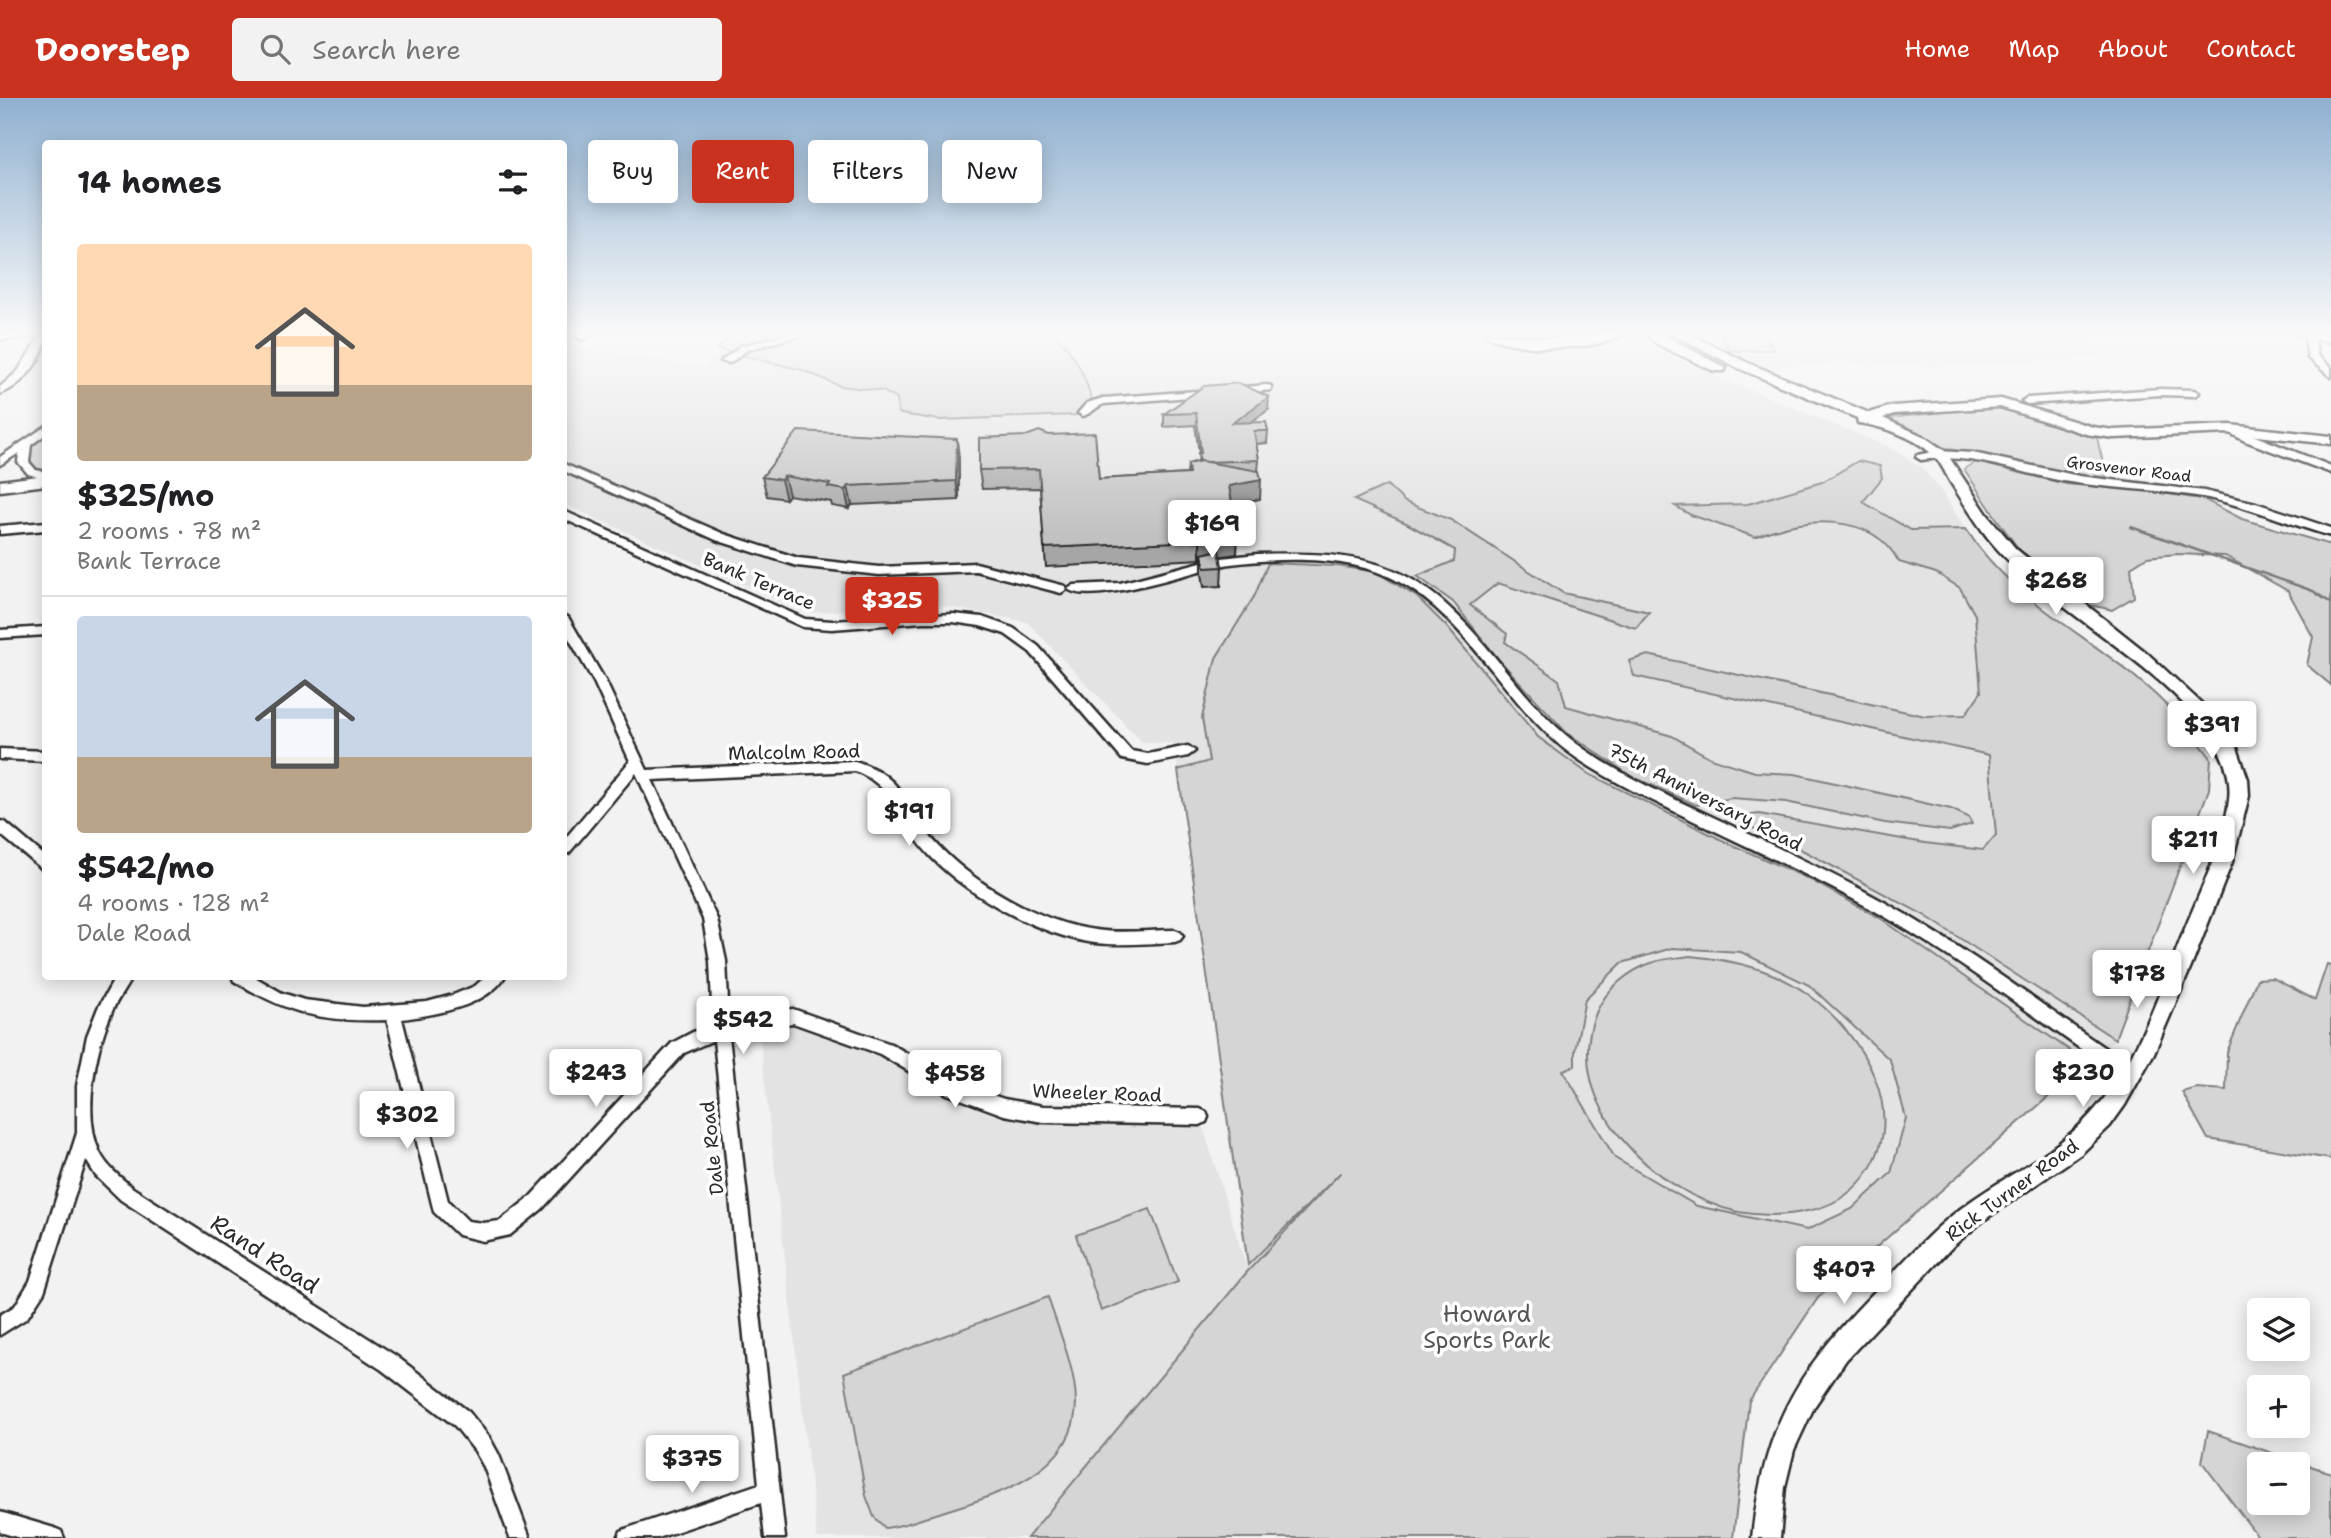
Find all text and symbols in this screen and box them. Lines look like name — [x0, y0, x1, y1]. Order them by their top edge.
search box — [232, 18, 722, 81]
text: Doorstep — [35, 27, 190, 72]
icon: search — [256, 30, 294, 68]
text: Search here — [312, 32, 461, 67]
text: Home — [1904, 33, 1970, 65]
text: Map — [2008, 33, 2060, 65]
text: About — [2098, 33, 2168, 65]
text: Contact — [2206, 33, 2296, 65]
chip: Buy — [588, 140, 678, 203]
chip: Rent — [692, 140, 794, 203]
chip: Filters — [808, 140, 928, 203]
chip: New — [942, 140, 1042, 203]
text: 14 homes — [77, 162, 222, 203]
icon: filters — [494, 163, 532, 201]
icon: home — [242, 289, 368, 415]
street label: Grosvenor Road — [2065, 451, 2193, 487]
text: $325/mo — [77, 475, 214, 516]
pin: $169 — [1171, 500, 1253, 560]
text: $169 — [1184, 508, 1240, 538]
text: 2 rooms · 78 m² — [77, 516, 261, 546]
text: Bank Terrace — [77, 546, 222, 576]
street label: Bank Terrace — [699, 546, 819, 616]
pin: $268 — [2015, 558, 2097, 617]
text: $268 — [2025, 565, 2087, 595]
pin: $325 — [851, 578, 933, 637]
text: $325 — [861, 585, 923, 615]
icon: home — [242, 661, 368, 787]
pin: $391 — [2171, 702, 2253, 761]
text: $391 — [2183, 709, 2241, 739]
street label: 75th Anniversary Road — [1603, 737, 1807, 857]
street label: Malcolm Road — [728, 738, 860, 766]
pin: $191 — [868, 788, 950, 848]
text: $191 — [883, 796, 935, 826]
pin: $211 — [2152, 816, 2234, 876]
text: $211 — [2168, 824, 2218, 854]
text: $542/mo — [77, 847, 215, 888]
text: 4 rooms · 128 m² — [77, 888, 270, 918]
text: Dale Road — [77, 918, 191, 948]
pin: $178 — [2096, 950, 2178, 1010]
text: $178 — [2108, 958, 2166, 988]
pin: $542 — [702, 996, 784, 1056]
text: $542 — [712, 1004, 774, 1034]
pin: $243 — [555, 1049, 637, 1109]
pin: $230 — [2042, 1049, 2124, 1109]
pin: $458 — [914, 1051, 996, 1110]
text: $243 — [565, 1057, 627, 1087]
text: $230 — [2051, 1057, 2115, 1087]
text: $458 — [924, 1058, 986, 1088]
street label: Wheeler Road — [1032, 1078, 1162, 1108]
pin: $302 — [366, 1091, 448, 1151]
text: $302 — [375, 1099, 439, 1129]
street label: Dale Road — [695, 1100, 729, 1196]
street label: Rick Turner Road — [1940, 1133, 2084, 1247]
street label: Rand Road — [205, 1208, 325, 1300]
pin: $407 — [1803, 1246, 1885, 1306]
text: $407 — [1812, 1254, 1876, 1284]
map controls — [2247, 1298, 2310, 1515]
button: layers — [2247, 1298, 2310, 1361]
park label: Howard Sports Park — [1423, 1299, 1551, 1355]
button: + — [2247, 1375, 2310, 1438]
pin: $375 — [651, 1436, 733, 1495]
text: $375 — [662, 1443, 722, 1473]
button: − — [2247, 1452, 2310, 1515]

